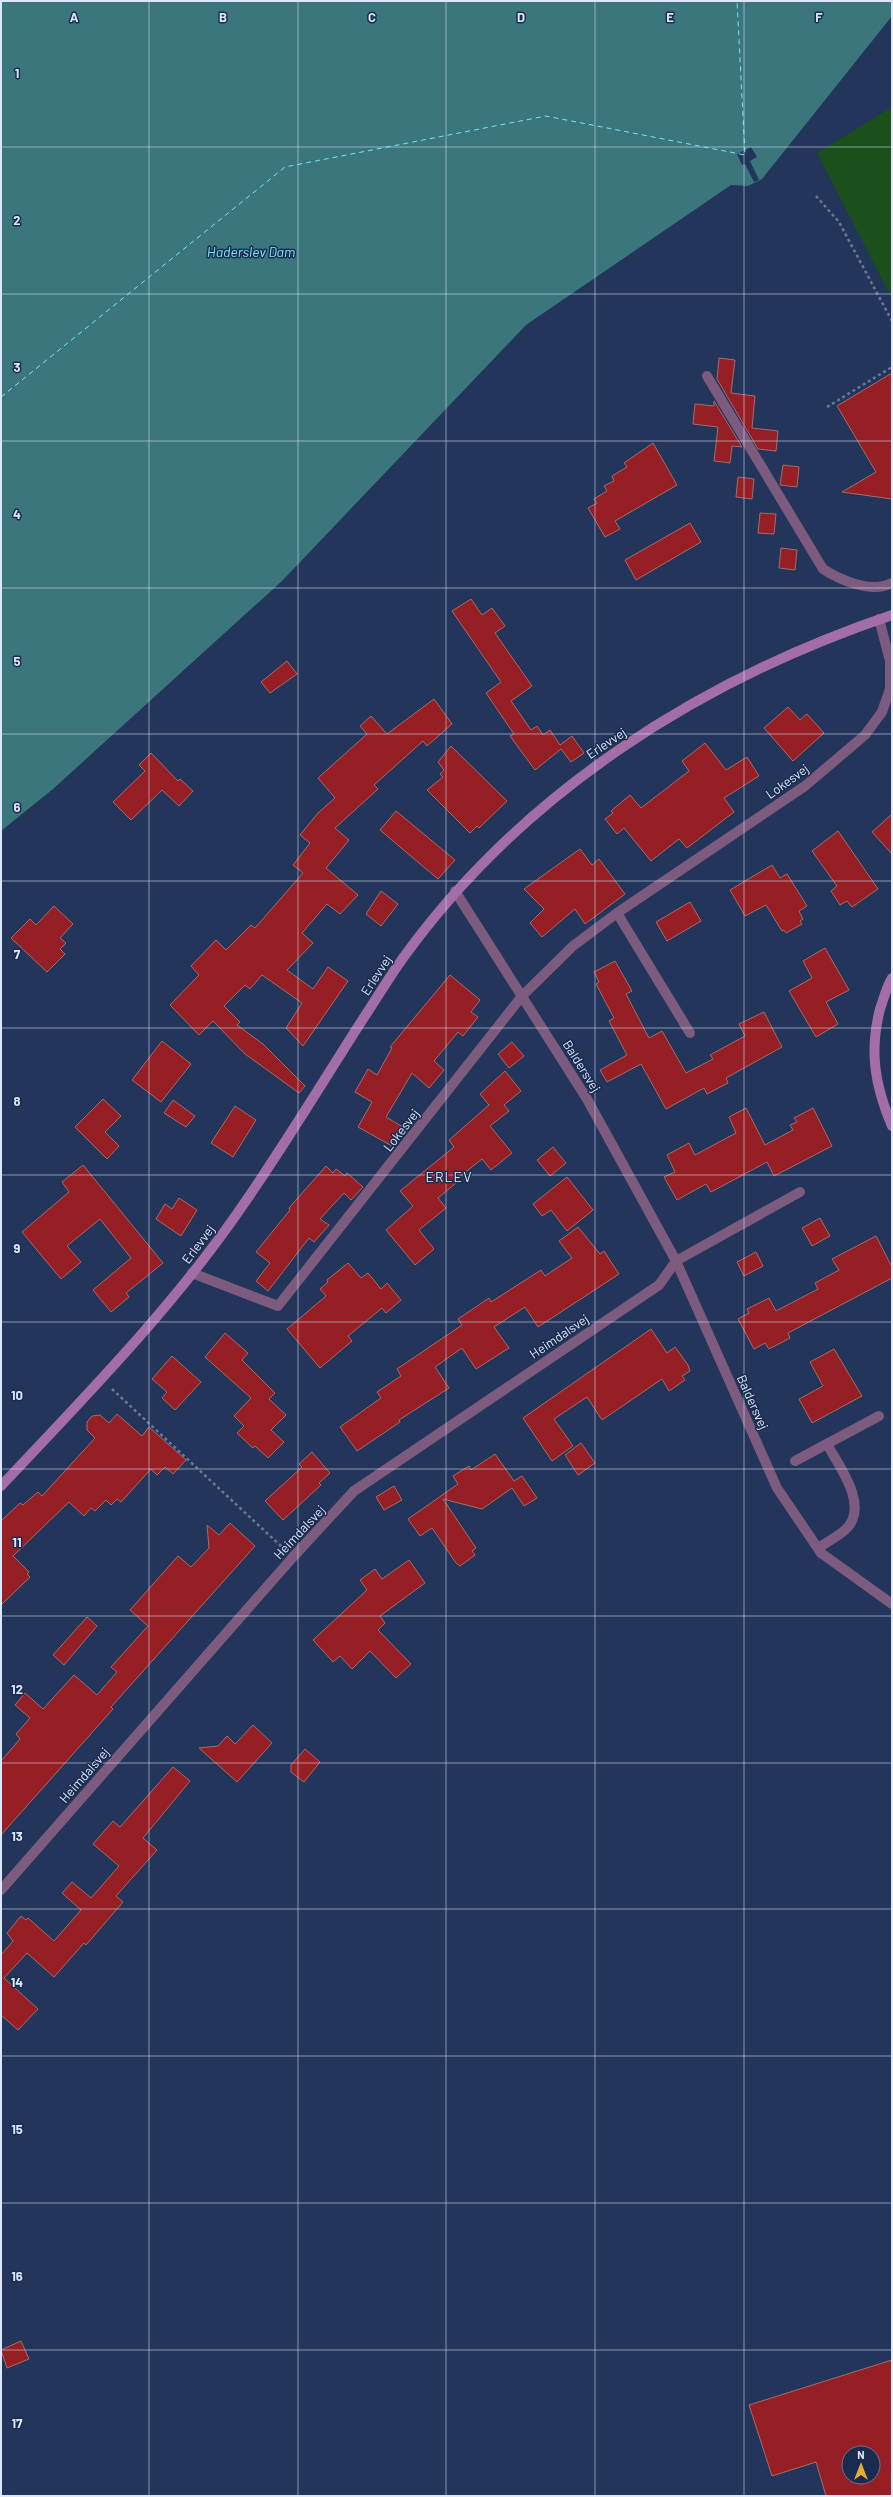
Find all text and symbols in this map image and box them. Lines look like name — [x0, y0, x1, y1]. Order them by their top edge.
text: A — [70, 9, 79, 25]
text: B — [219, 9, 227, 25]
text: C — [368, 9, 376, 25]
text: D — [517, 9, 525, 25]
text: E — [666, 9, 674, 25]
text: F — [815, 9, 823, 25]
text: 1 — [15, 65, 19, 81]
text: 2 — [13, 212, 21, 228]
water label: Haderslev Dam — [207, 243, 295, 260]
text: 3 — [13, 359, 21, 375]
text: 4 — [13, 506, 21, 522]
text: 5 — [13, 653, 21, 669]
street label: Erlevvej — [583, 724, 629, 762]
street label: Lokesvej — [762, 760, 812, 802]
text: 6 — [14, 799, 21, 815]
text: 7 — [14, 946, 21, 962]
street label: Erlevvej — [357, 952, 395, 998]
street label: Baldersvej — [560, 1037, 604, 1095]
text: 8 — [13, 1093, 21, 1109]
street label: Lokesvej — [379, 1106, 423, 1154]
district label: ERLEV — [426, 1168, 472, 1185]
street label: Erlevvej — [178, 1221, 218, 1267]
text: 9 — [14, 1240, 21, 1256]
street label: Heimdalsvej — [526, 1310, 592, 1362]
street label: Baldersvej — [734, 1372, 772, 1432]
text: 10 — [11, 1387, 23, 1403]
street label: Heimdalsvej — [270, 1502, 328, 1562]
text: 11 — [12, 1534, 22, 1550]
text: 12 — [11, 1681, 23, 1697]
street label: Heimdalsvej — [56, 1744, 112, 1806]
text: 13 — [11, 1828, 23, 1844]
text: 14 — [11, 1974, 23, 1990]
text: 15 — [11, 2121, 23, 2137]
text: 16 — [11, 2268, 23, 2284]
text: 17 — [11, 2415, 23, 2431]
north arrow — [841, 2445, 881, 2485]
text: N — [857, 2448, 865, 2461]

